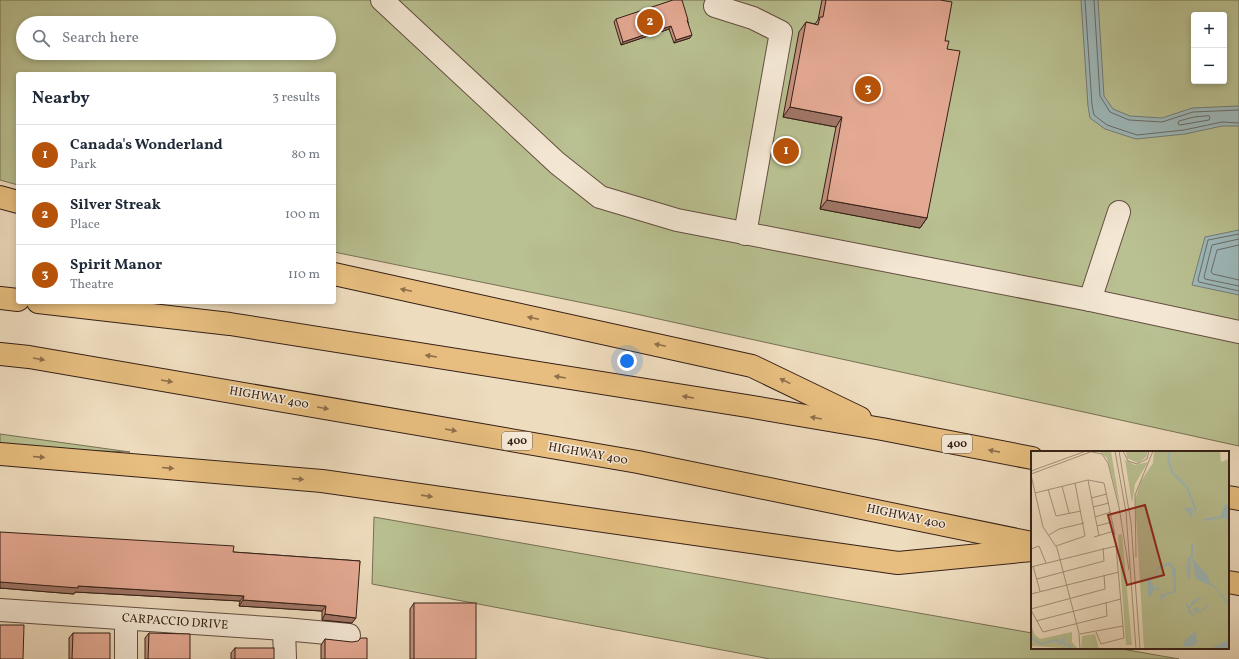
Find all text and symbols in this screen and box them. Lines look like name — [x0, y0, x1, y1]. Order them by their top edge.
pin: 2 — [637, 7, 663, 37]
map controls — [1191, 12, 1227, 84]
button: + — [1191, 12, 1227, 48]
search box — [16, 16, 336, 60]
icon: search — [30, 27, 52, 49]
text: Search here — [62, 28, 139, 49]
button: − — [1191, 48, 1227, 84]
pin: 3 — [855, 74, 881, 104]
text: Nearby — [32, 87, 90, 110]
text: 3 results — [272, 89, 320, 107]
text: Canada's Wonderland — [70, 135, 223, 156]
pin: 1 — [773, 136, 799, 166]
text: 1 — [42, 146, 48, 164]
text: 80 m — [291, 146, 320, 164]
text: Park — [70, 156, 97, 174]
text: Silver Streak — [70, 195, 161, 216]
text: 2 — [42, 206, 48, 224]
text: 100 m — [285, 206, 320, 224]
text: Place — [70, 216, 100, 234]
text: Spirit Manor — [70, 255, 162, 276]
text: 3 — [42, 266, 48, 284]
text: 110 m — [288, 266, 320, 284]
text: Theatre — [70, 276, 114, 294]
one-way arrow — [400, 286, 413, 292]
one-way arrow — [527, 314, 540, 320]
one-way arrow — [654, 342, 667, 348]
your location — [617, 351, 637, 371]
one-way arrow — [425, 353, 437, 359]
one-way arrow — [33, 356, 45, 362]
one-way arrow — [554, 373, 566, 379]
one-way arrow — [161, 378, 173, 384]
one-way arrow — [779, 378, 790, 384]
street label: HIGHWAY 400 — [228, 383, 310, 413]
one-way arrow — [682, 394, 694, 400]
one-way arrow — [316, 405, 329, 411]
one-way arrow — [810, 415, 822, 421]
one-way arrow — [445, 427, 457, 433]
road number: 400 — [502, 432, 532, 450]
road number: 400 — [942, 435, 972, 453]
street label: HIGHWAY 400 — [547, 439, 629, 469]
one-way arrow — [988, 448, 1000, 454]
inset map — [1031, 451, 1229, 649]
one-way arrow — [33, 454, 45, 461]
one-way arrow — [162, 465, 174, 472]
one-way arrow — [292, 476, 304, 483]
one-way arrow — [421, 493, 433, 499]
street label: HIGHWAY 400 — [865, 501, 947, 533]
street label: CARPACCIO DRIVE — [121, 610, 229, 634]

